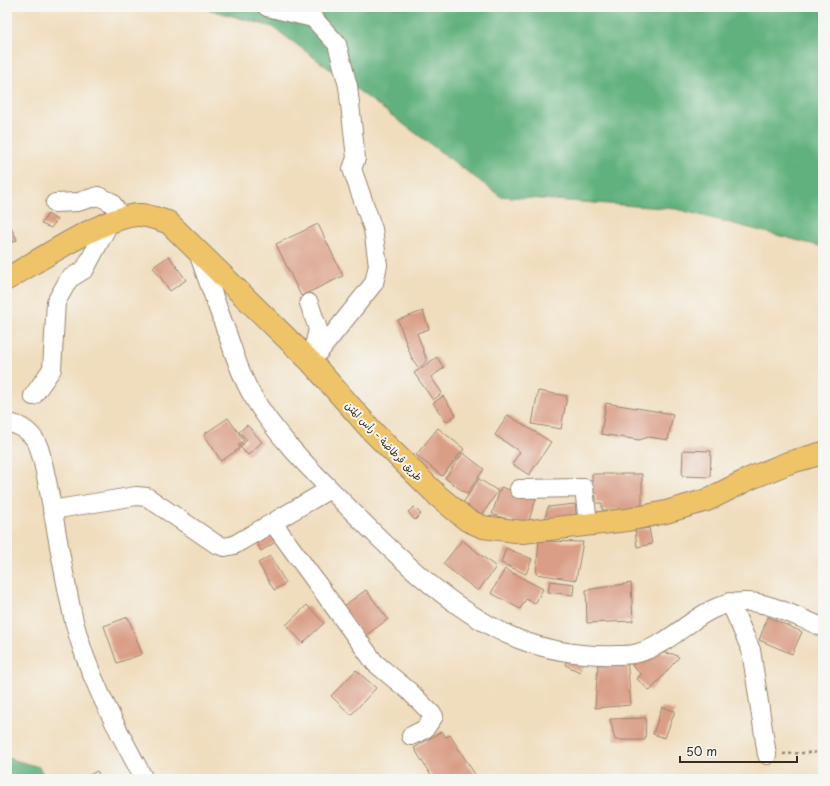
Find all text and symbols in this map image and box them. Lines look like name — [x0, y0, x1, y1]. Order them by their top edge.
street label: طريق قرطاضة - رأس المتن — [342, 398, 426, 484]
scale bar — [680, 738, 797, 764]
text: 50 m — [686, 742, 717, 760]

